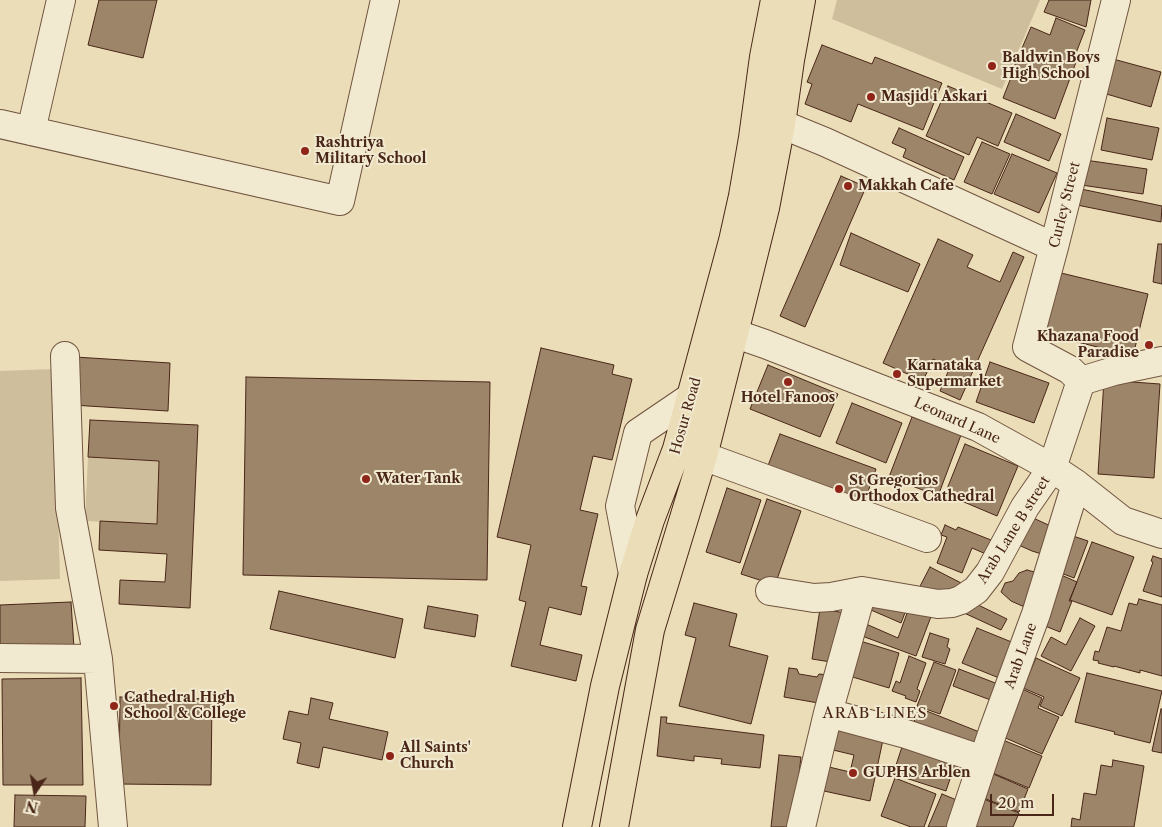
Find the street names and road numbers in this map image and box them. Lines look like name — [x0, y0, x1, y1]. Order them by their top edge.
street label: Curley Street — [1046, 160, 1084, 250]
street label: Hosur Road — [667, 376, 705, 456]
street label: Leonard Lane — [911, 394, 1003, 448]
street label: Arab Lane B street — [974, 473, 1054, 587]
street label: Arab Lane — [1001, 621, 1041, 691]

